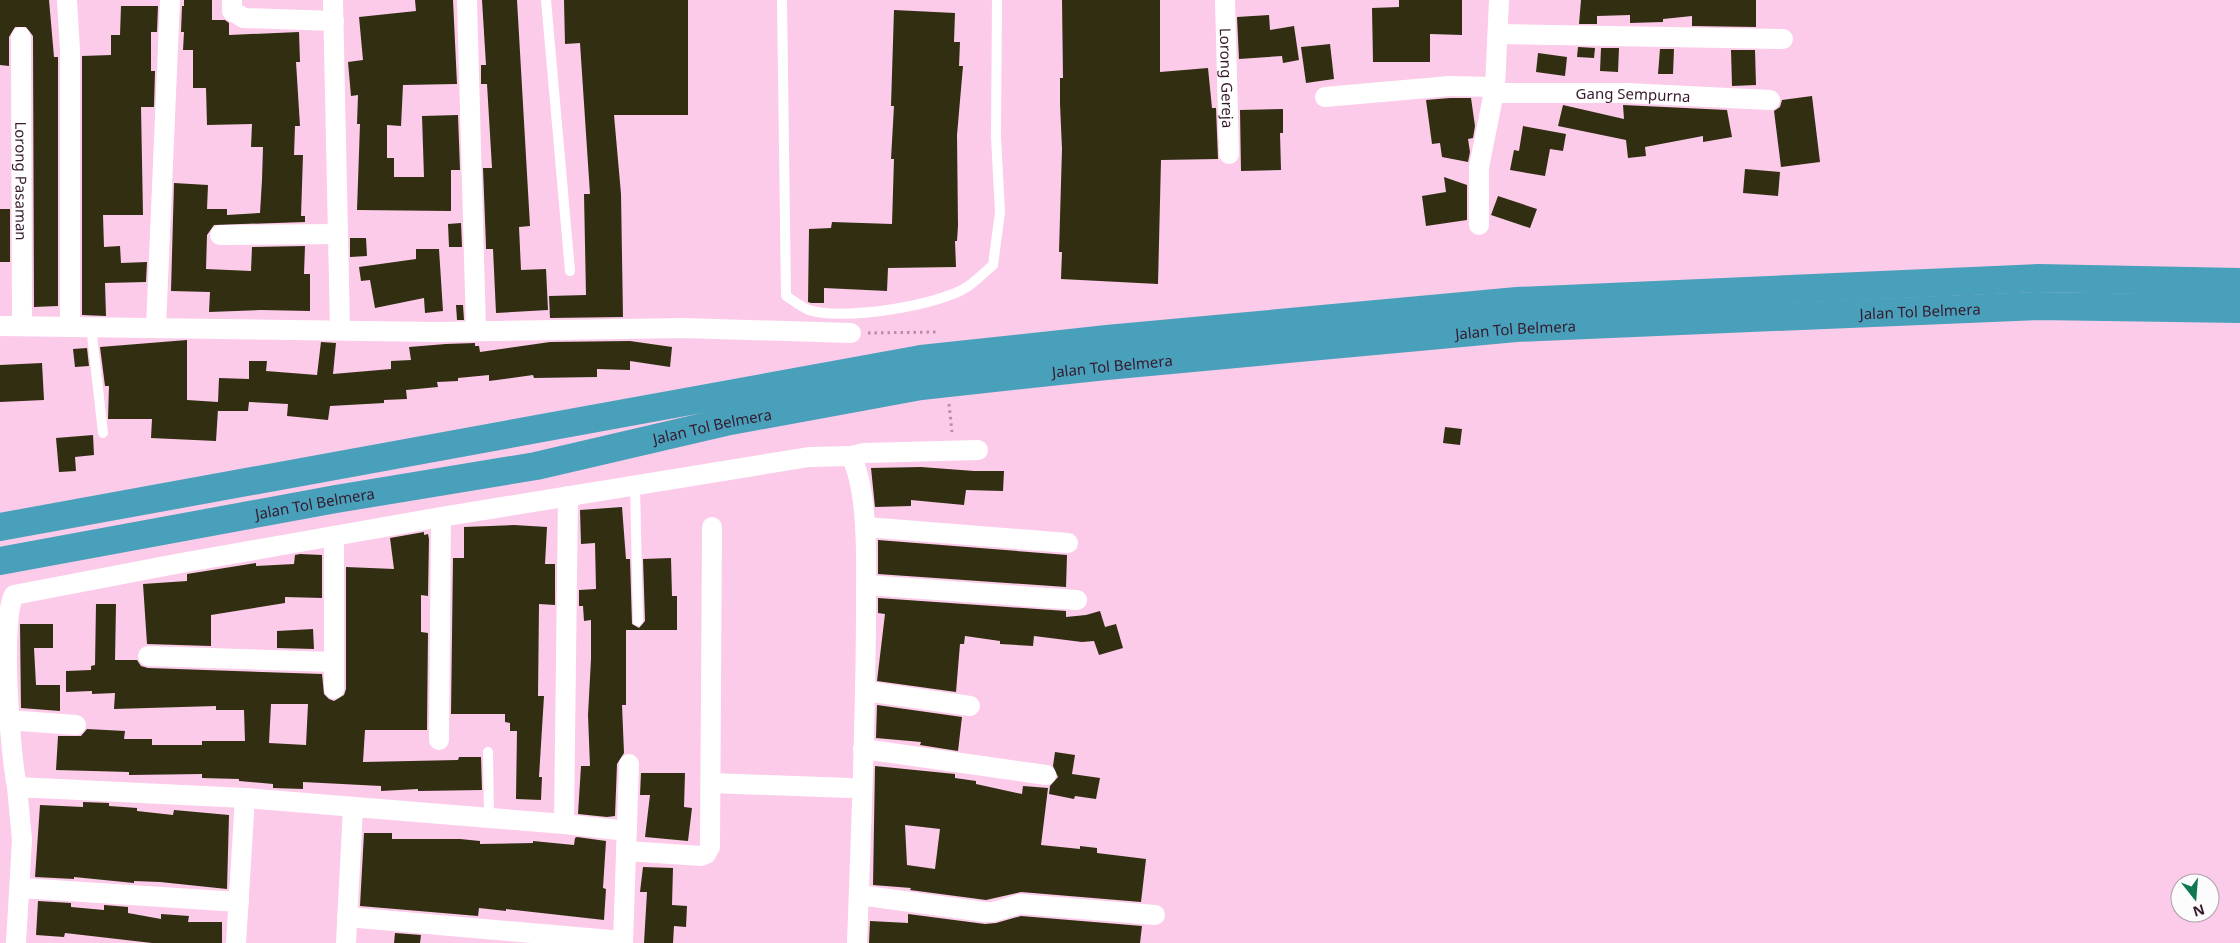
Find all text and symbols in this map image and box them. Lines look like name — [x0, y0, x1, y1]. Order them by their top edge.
street label: Lorong Gereja — [1216, 28, 1238, 128]
street label: Gang Sempurna — [1576, 83, 1691, 106]
street label: Lorong Pasaman — [11, 121, 32, 241]
street label: Jalan Tol Belmera — [1857, 298, 1981, 324]
street label: Jalan Tol Belmera — [1452, 315, 1576, 344]
street label: Jalan Tol Belmera — [1049, 350, 1173, 382]
street label: Jalan Tol Belmera — [649, 404, 773, 449]
street label: Jalan Tol Belmera — [251, 483, 376, 524]
north arrow — [2170, 873, 2220, 923]
text: N — [2191, 900, 2207, 922]

